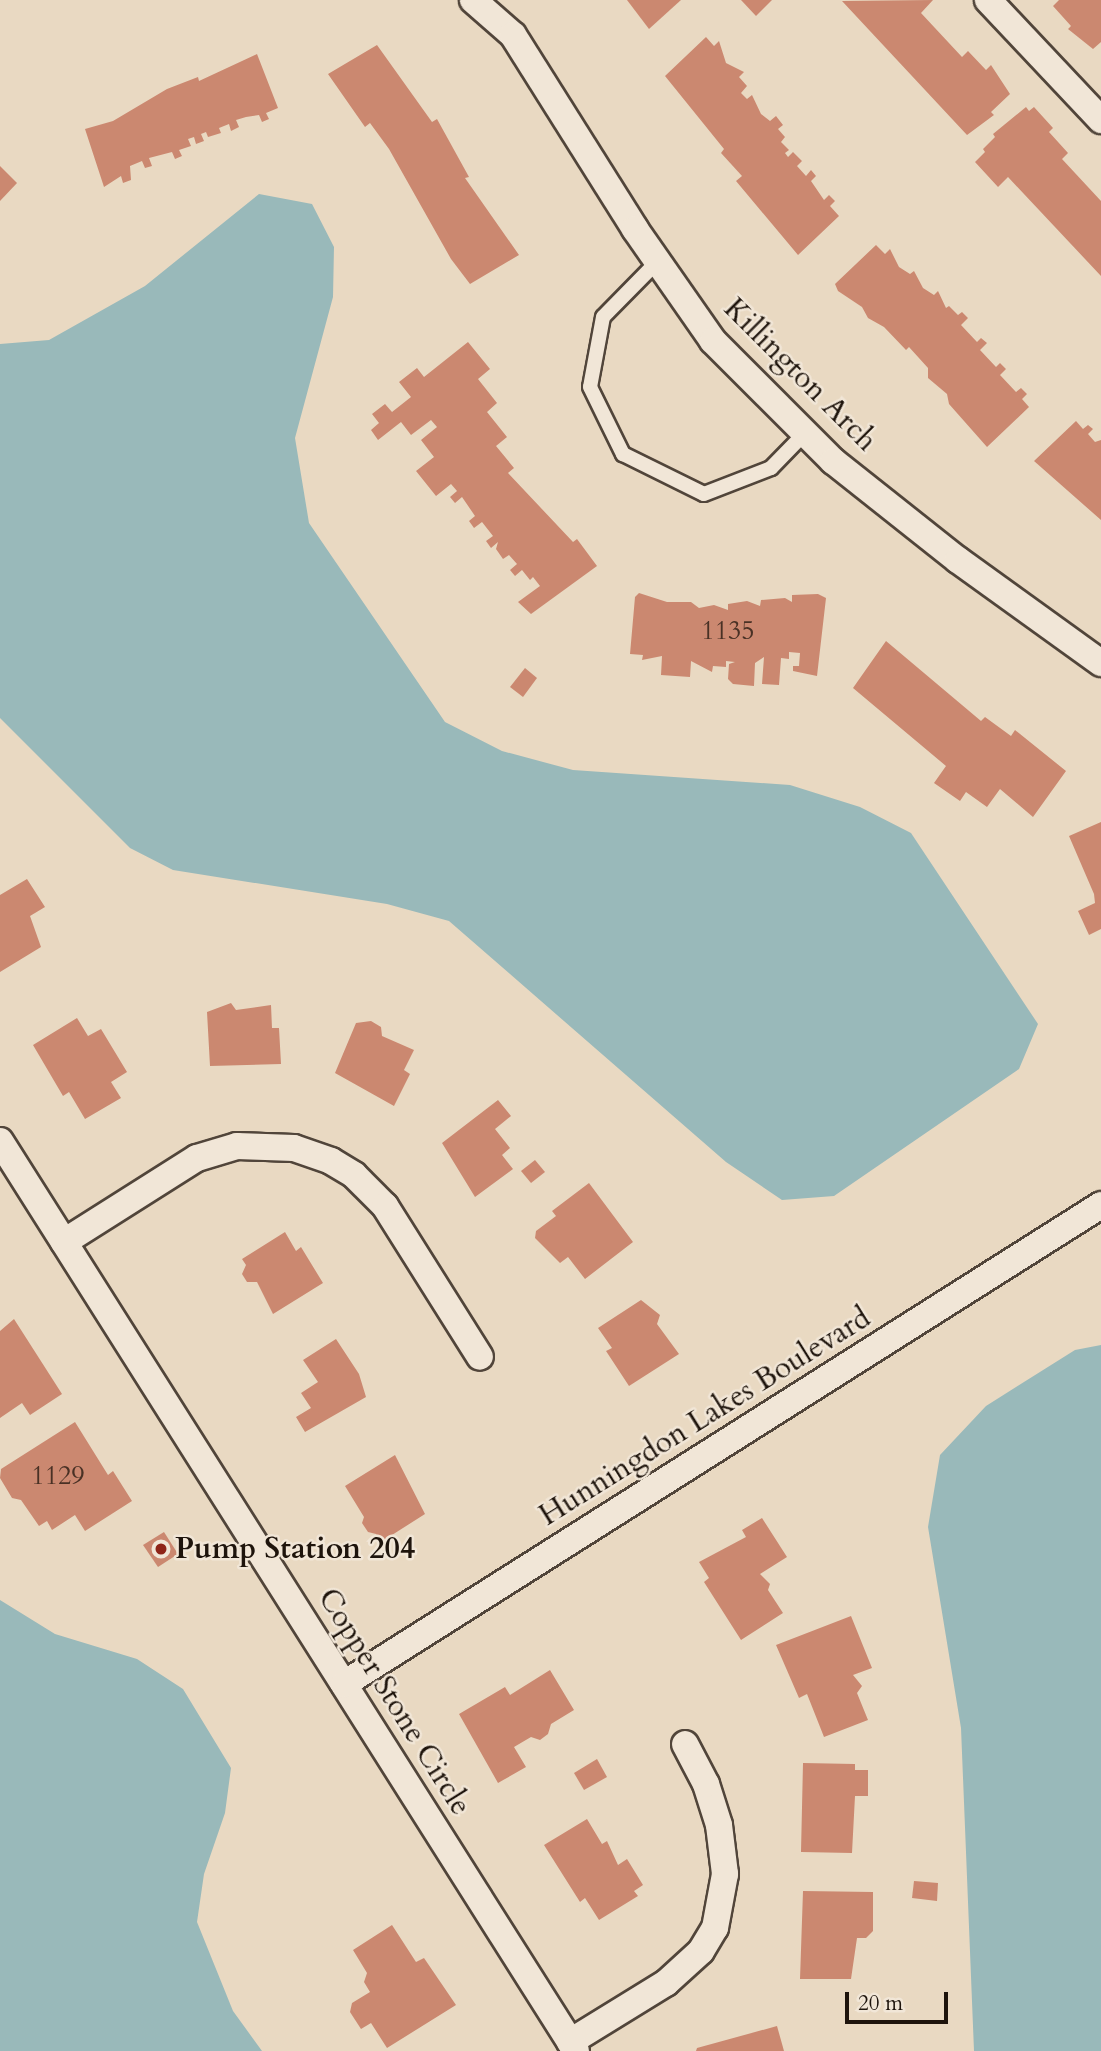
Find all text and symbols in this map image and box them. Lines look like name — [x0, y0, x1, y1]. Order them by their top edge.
street label: Killington Arch — [716, 291, 884, 459]
house number: 1135 — [701, 615, 755, 647]
street label: Hunningdon Lakes Boulevard — [533, 1300, 877, 1534]
house number: 1129 — [31, 1460, 85, 1492]
place label: Pump Station 204 — [175, 1531, 415, 1567]
marker: Pump Station 204 — [153, 1541, 169, 1557]
street label: Copper Stone Circle — [310, 1582, 478, 1822]
scale bar — [849, 1978, 952, 2022]
text: 20 m — [858, 1989, 903, 2018]

